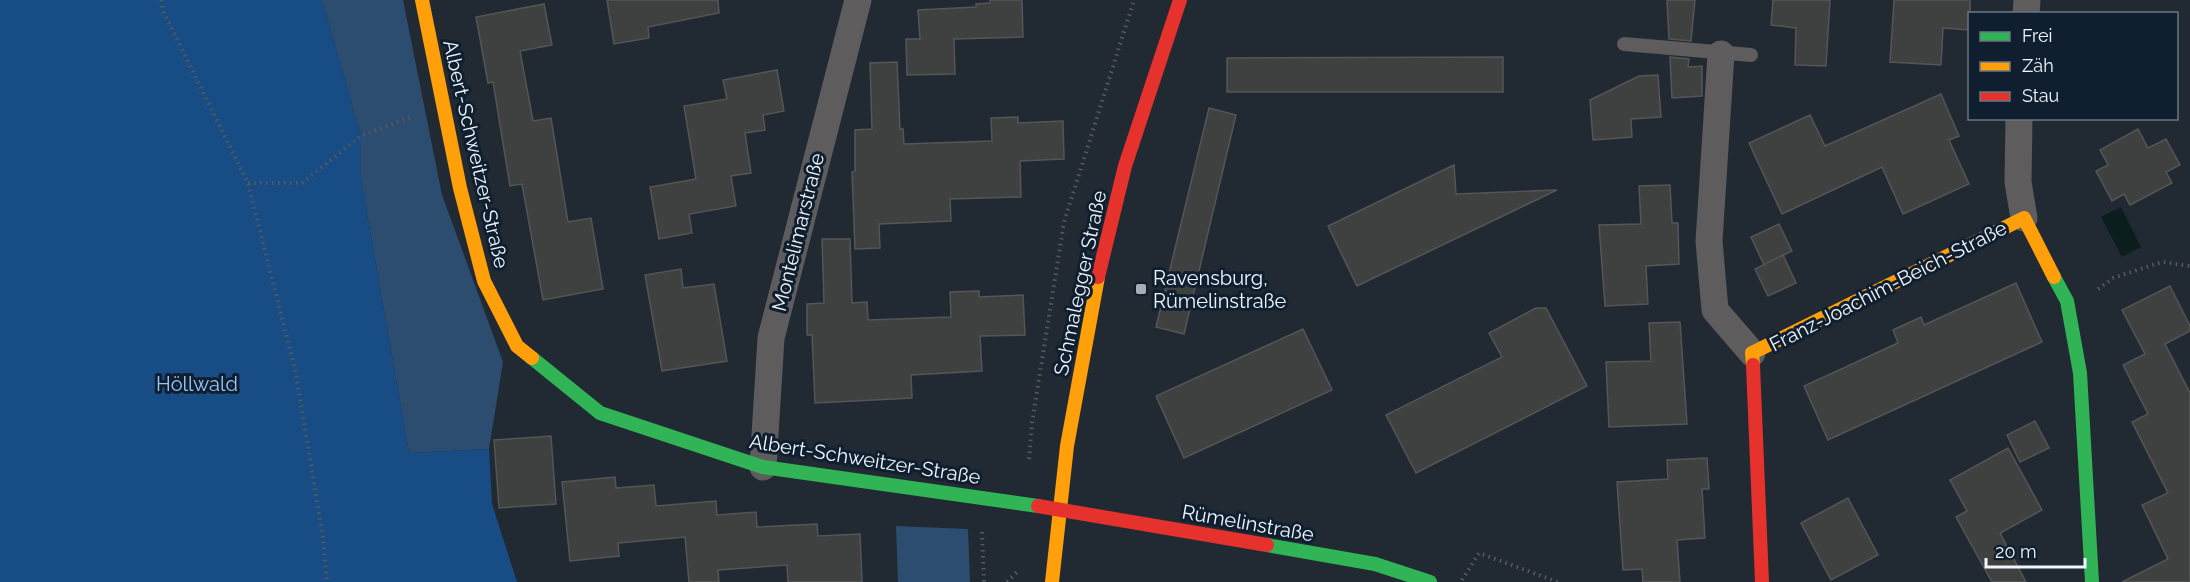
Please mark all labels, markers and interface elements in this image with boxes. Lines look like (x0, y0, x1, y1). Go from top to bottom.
legend (1968, 12, 2178, 120)
text: Frei (2022, 25, 2052, 46)
street label: Albert-Schweitzer-Straße (438, 37, 514, 271)
text: Zäh (2022, 55, 2054, 76)
text: Stau (2022, 85, 2059, 106)
street label: Montelimarstraße (767, 150, 829, 314)
street label: Schmalegger Straße (1049, 188, 1111, 378)
street label: Franz-Joachim-Beich-Straße (1765, 215, 2011, 356)
place label: Ravensburg, Rümelinstraße (1153, 266, 1287, 313)
marker: Ravensburg, Rümelinstraße (1134, 282, 1148, 296)
park label: Höllwald (156, 372, 238, 396)
street label: Albert-Schweitzer-Straße (748, 429, 983, 489)
street label: Rümelinstraße (1180, 500, 1316, 546)
scale bar (1986, 531, 2085, 569)
text: 20 m (1995, 541, 2037, 562)

